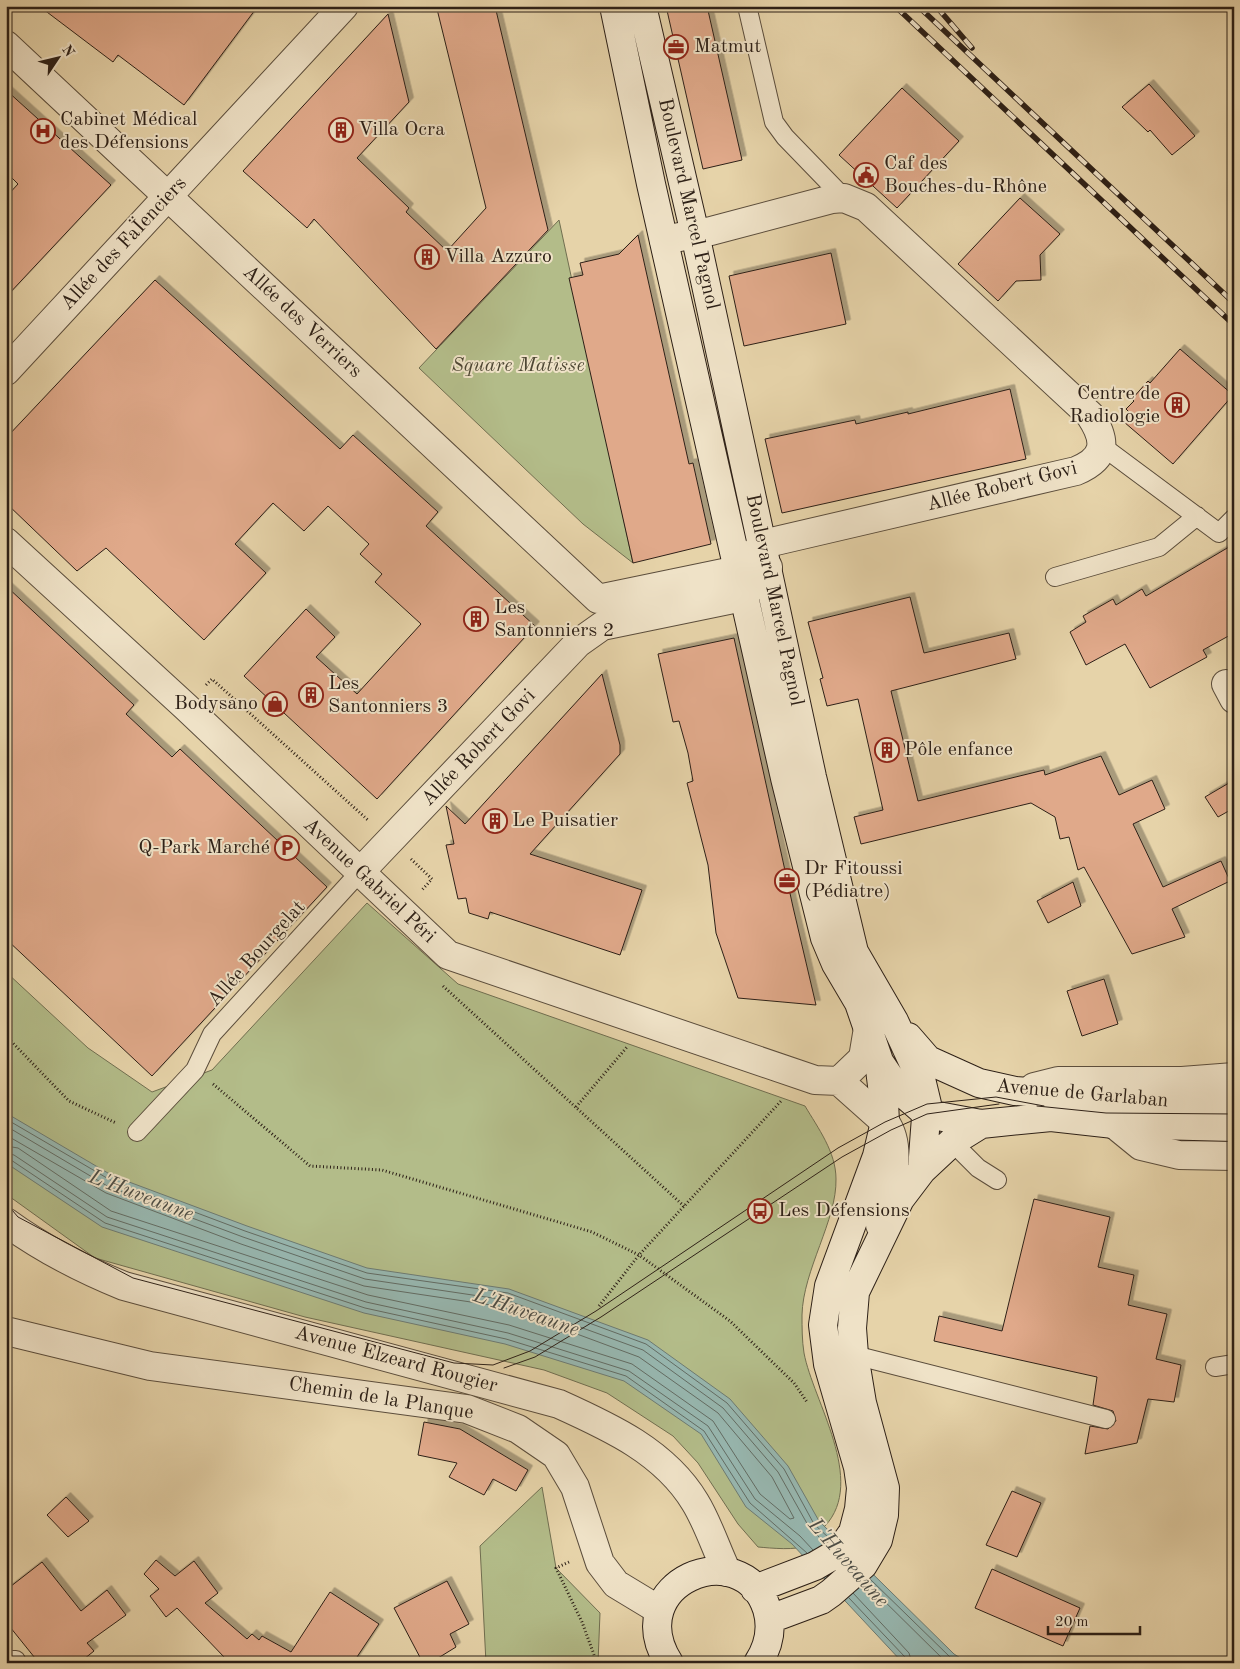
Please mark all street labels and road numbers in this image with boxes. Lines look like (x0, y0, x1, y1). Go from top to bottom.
street label: Boulevard Marcel Pagnol (654, 96, 722, 312)
street label: Allée des FaÏenciers (56, 172, 191, 315)
street label: Allée des Verriers (239, 262, 365, 382)
street label: Allée Robert Govi (925, 459, 1079, 515)
street label: Boulevard Marcel Pagnol (742, 492, 806, 708)
street label: Allée Robert Govi (418, 686, 540, 810)
street label: Avenue Gabriel Péri (299, 815, 439, 947)
street label: Allée Bourgelat (204, 897, 310, 1011)
street label: Avenue de Garlaban (995, 1076, 1169, 1112)
street label: Avenue Elzeard Rougier (292, 1323, 500, 1397)
street label: Chemin de la Planque (287, 1375, 475, 1423)

